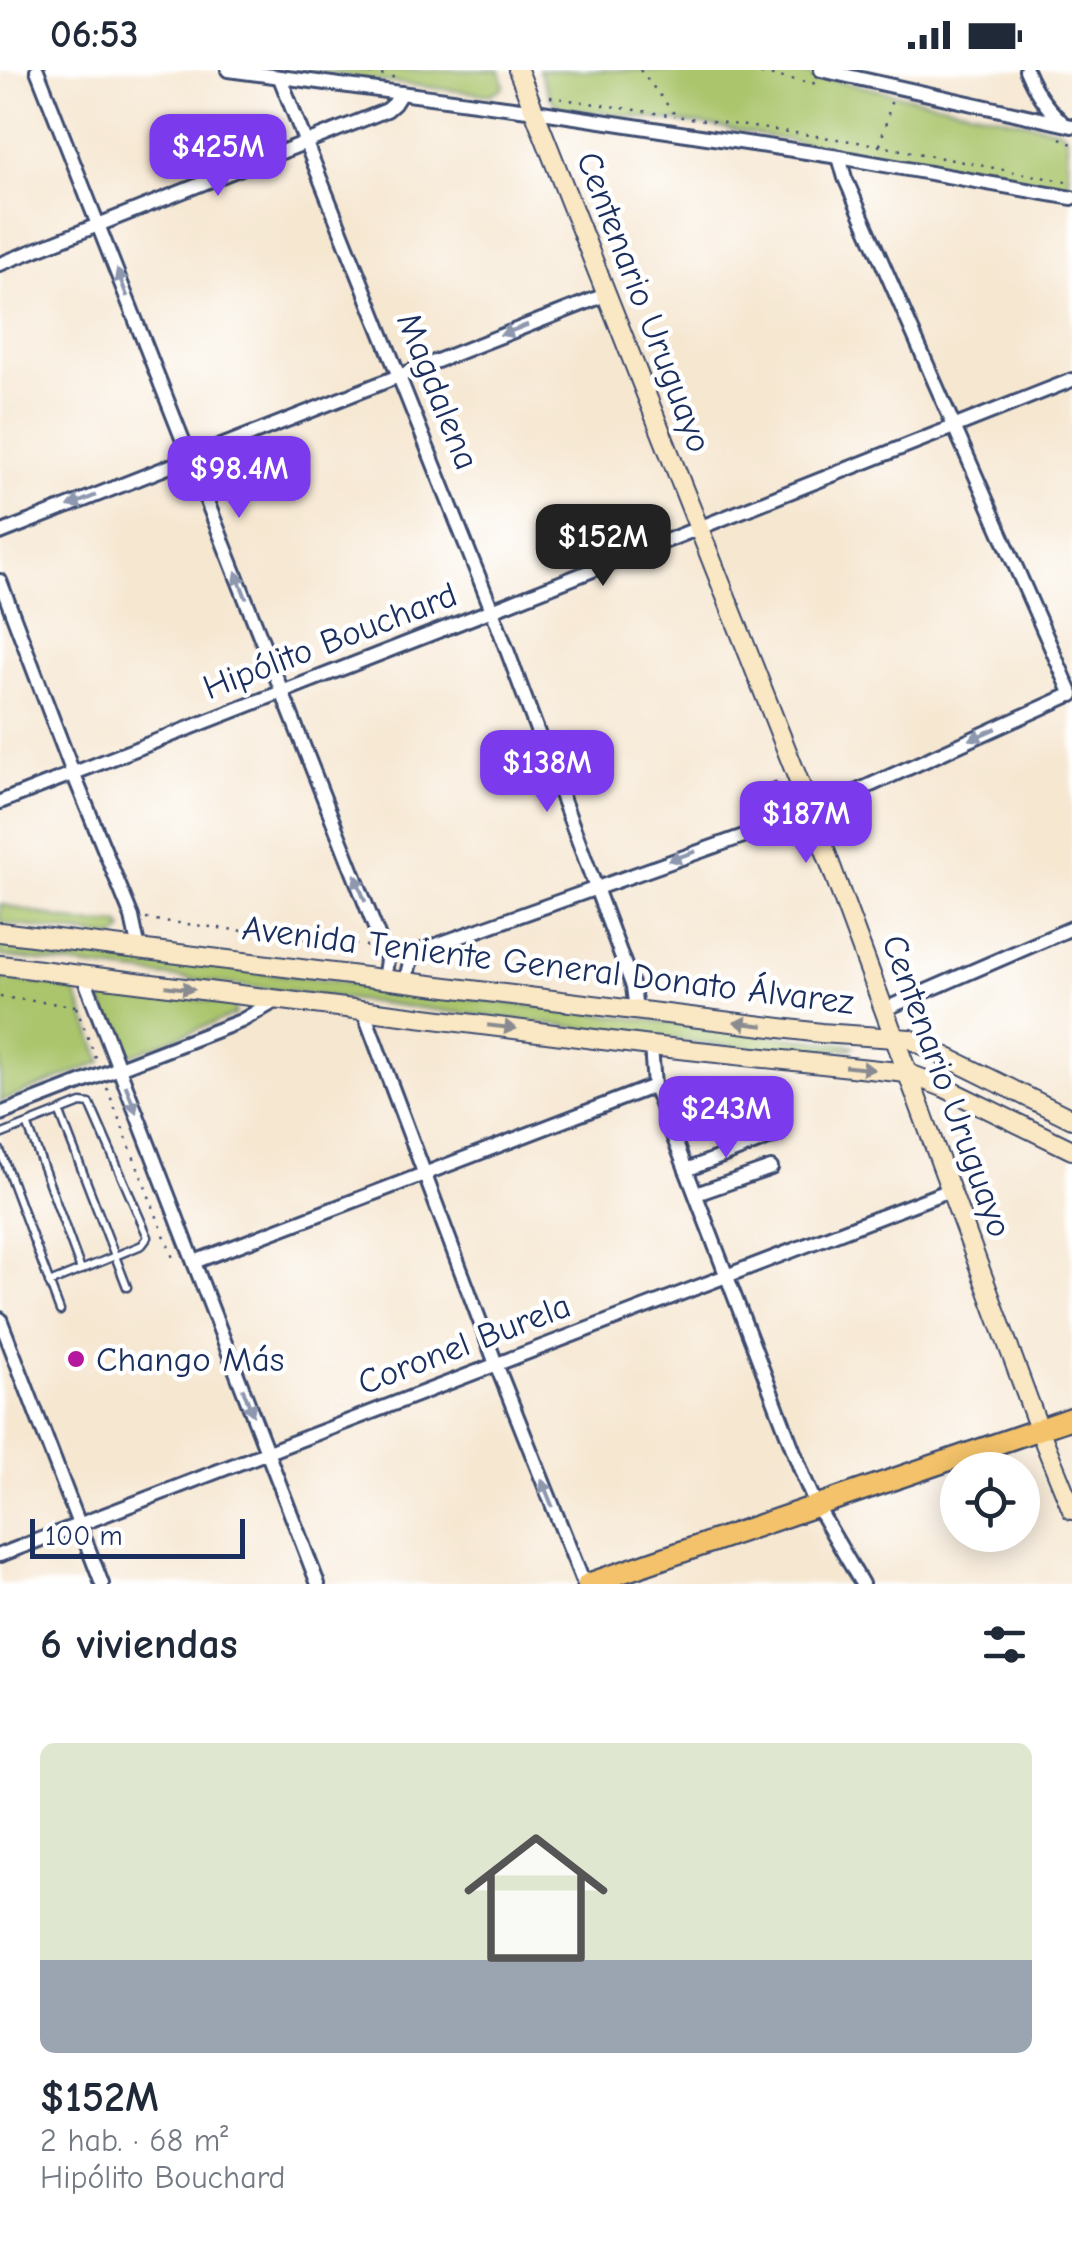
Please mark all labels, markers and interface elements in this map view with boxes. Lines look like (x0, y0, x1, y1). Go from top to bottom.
text: 06:53 (50, 13, 138, 57)
pin: $425M (148, 114, 288, 199)
text: $425M (172, 128, 265, 165)
street label: Centenario Uruguayo (568, 146, 720, 458)
one-way arrow (114, 268, 130, 298)
street label: Magdalena (388, 307, 488, 475)
one-way arrow (499, 323, 529, 339)
pin: $98.4M (158, 436, 320, 521)
text: $98.4M (190, 450, 288, 487)
one-way arrow (66, 494, 96, 510)
pin: $152M (533, 504, 673, 589)
text: $152M (558, 518, 648, 555)
one-way arrow (233, 570, 248, 600)
street label: Hipólito Bouchard (197, 574, 463, 708)
one-way arrow (968, 726, 998, 742)
pin: $138M (477, 730, 617, 815)
text: $138M (502, 744, 592, 781)
pin: $187M (736, 781, 876, 866)
text: $187M (762, 795, 850, 832)
one-way arrow (667, 850, 697, 865)
one-way arrow (351, 873, 367, 903)
street label: Avenida Teniente General Donato Álvarez (240, 907, 856, 1023)
street label: Centenario Uruguayo (873, 929, 1021, 1243)
one-way arrow (164, 980, 196, 996)
one-way arrow (733, 1016, 765, 1032)
one-way arrow (487, 1019, 519, 1035)
one-way arrow (844, 1060, 876, 1076)
pin: $243M (656, 1076, 796, 1161)
one-way arrow (123, 1084, 139, 1114)
text: $243M (681, 1090, 771, 1127)
street label: Coronel Burela (352, 1285, 576, 1403)
place label: Chango Más (96, 1339, 284, 1380)
marker: Chango Más (65, 1348, 87, 1370)
one-way arrow (241, 1387, 256, 1417)
map controls (940, 1452, 1040, 1552)
button: locate (940, 1452, 1040, 1552)
one-way arrow (539, 1478, 555, 1508)
scale bar (30, 1514, 245, 1558)
text: 100 m (45, 1520, 123, 1552)
icon: filters (977, 1617, 1032, 1672)
text: 6 viviendas (40, 1620, 238, 1669)
icon: home (446, 1808, 626, 1988)
text: $152M (40, 2073, 159, 2122)
text: 2 hab. · 68 m² (40, 2122, 228, 2159)
text: Hipólito Bouchard (40, 2159, 285, 2196)

